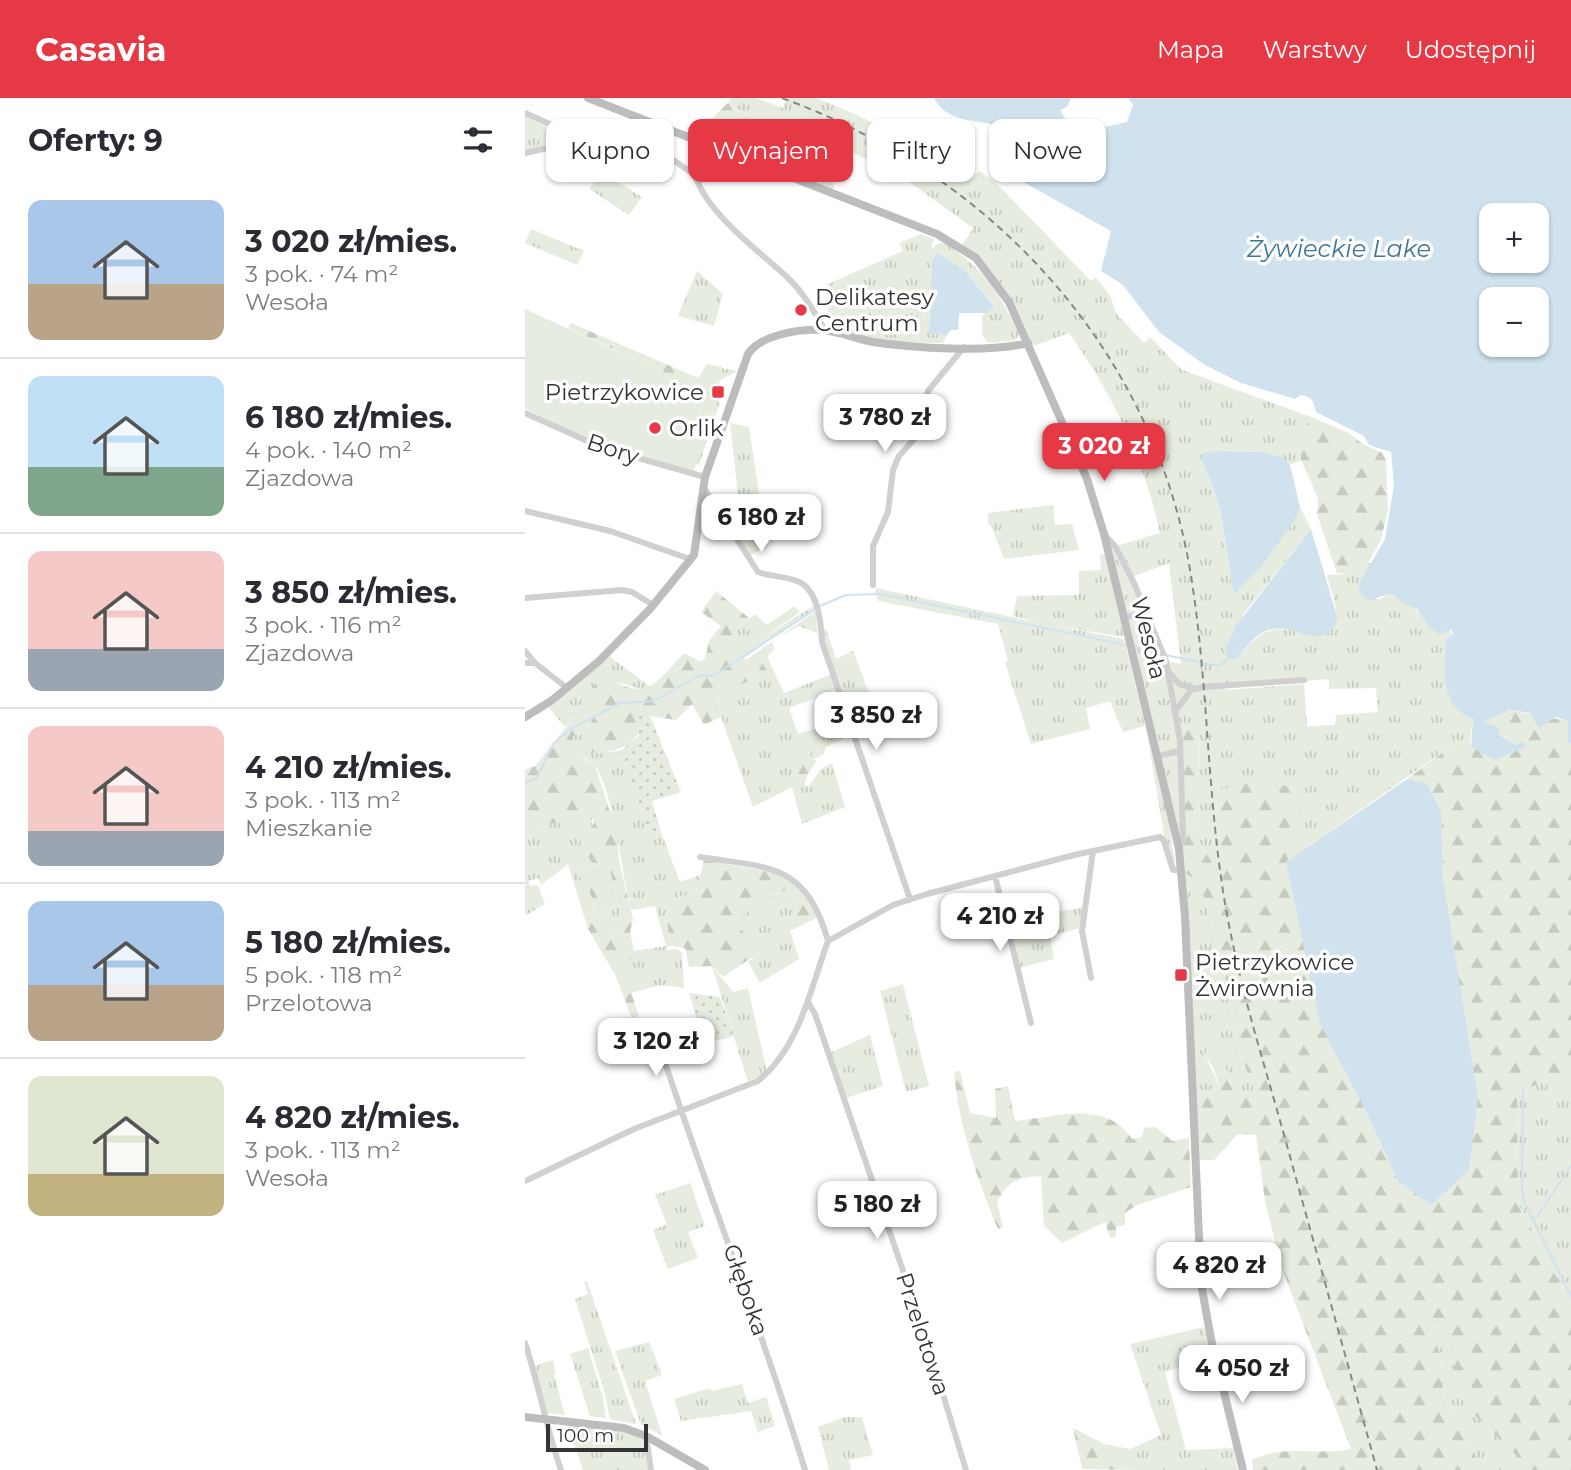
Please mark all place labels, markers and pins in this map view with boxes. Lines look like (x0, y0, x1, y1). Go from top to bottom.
place label: Delikatesy Centrum (815, 283, 934, 337)
marker: Delikatesy Centrum (793, 302, 809, 318)
place label: Pietrzykowice (545, 378, 704, 406)
marker: Pietrzykowice (710, 384, 726, 400)
pin: 3 780 zł (813, 394, 957, 454)
place label: Orlik (669, 414, 724, 442)
marker: Orlik (647, 420, 663, 436)
pin: 3 020 zł (1032, 424, 1176, 483)
pin: 6 180 zł (689, 494, 833, 554)
pin: 3 850 zł (804, 692, 948, 752)
pin: 4 210 zł (928, 894, 1072, 953)
place label: Pietrzykowice Żwirownia (1195, 948, 1354, 1002)
marker: Pietrzykowice Żwirownia (1173, 967, 1189, 983)
pin: 3 120 zł (584, 1018, 728, 1078)
pin: 5 180 zł (805, 1182, 949, 1241)
pin: 4 820 zł (1147, 1242, 1291, 1302)
pin: 4 050 zł (1170, 1346, 1314, 1405)

